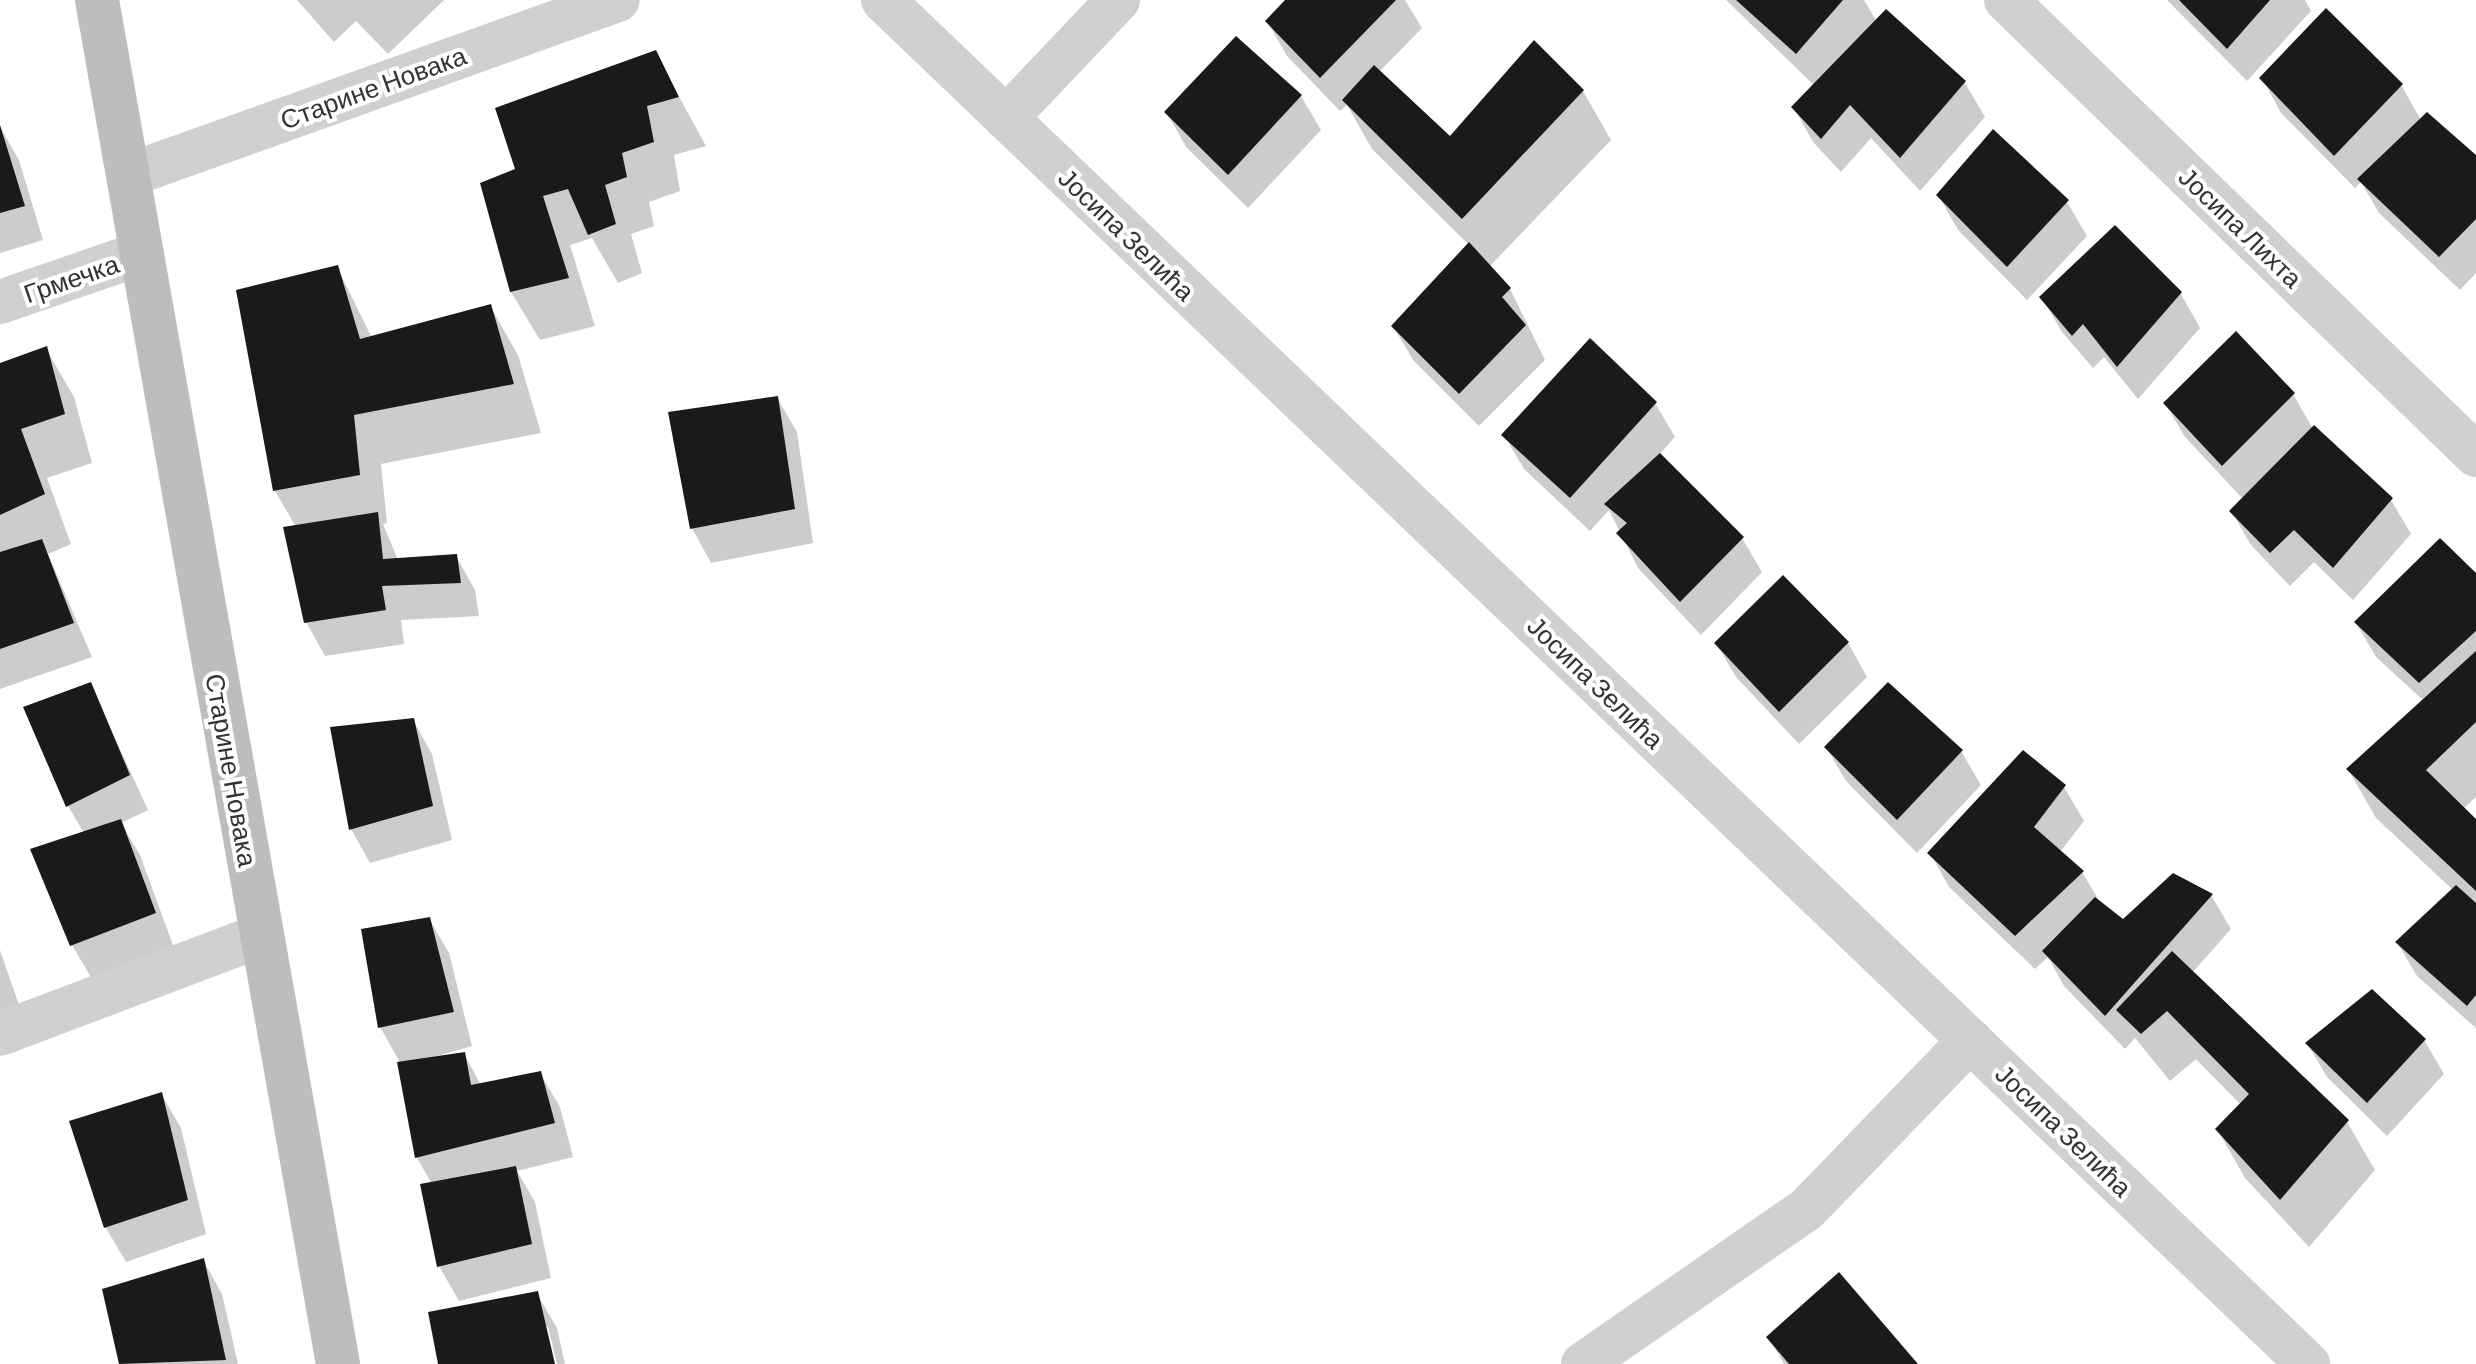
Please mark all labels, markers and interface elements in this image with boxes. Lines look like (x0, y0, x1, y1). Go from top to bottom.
street label: Старине Новака (276, 39, 470, 135)
street label: Јосипа Зелића (1053, 161, 1201, 307)
street label: Јосипа Лихта (2173, 161, 2309, 293)
street label: Грмечка (19, 247, 123, 309)
street label: Јосипа Зелића (1522, 609, 1670, 755)
street label: Старине Новака (200, 671, 264, 869)
street label: Јосипа Зелића (1990, 1057, 2138, 1203)

